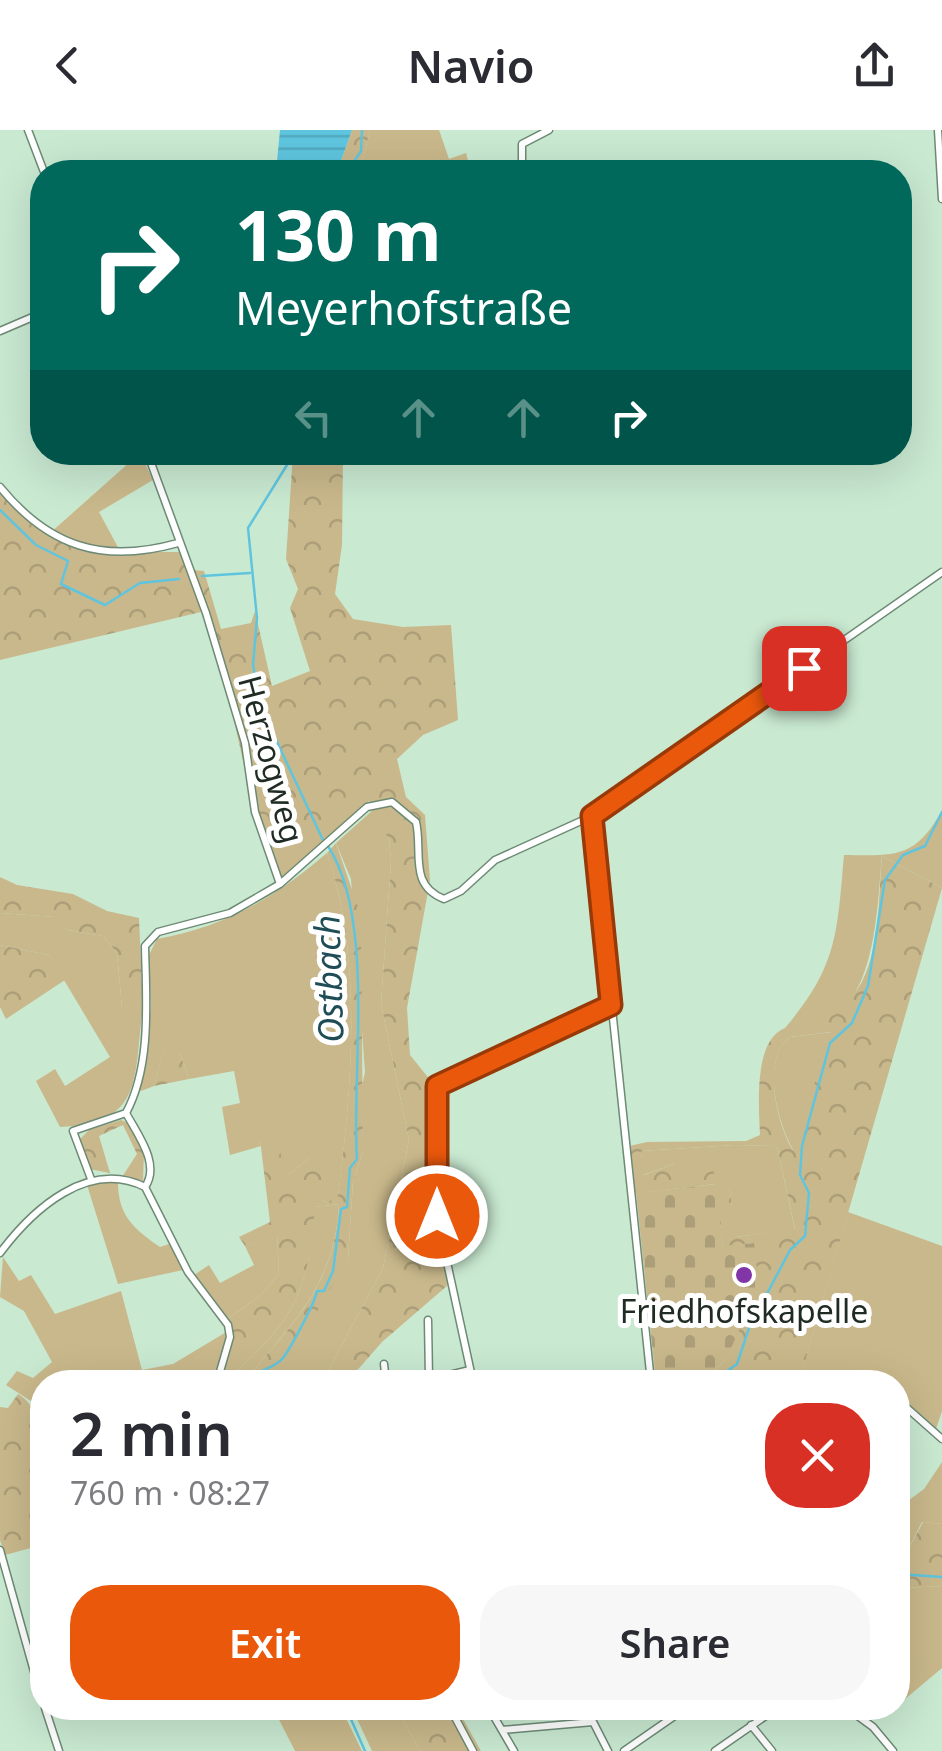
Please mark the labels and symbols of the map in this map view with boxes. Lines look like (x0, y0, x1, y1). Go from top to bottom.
pin (762, 626, 847, 711)
street label: Herzogweg (229, 670, 315, 848)
water label: Ostbach (302, 914, 354, 1044)
position arrow (385, 1164, 489, 1268)
marker: Friedhofskapelle (733, 1264, 755, 1286)
place label: Friedhofskapelle (620, 1289, 868, 1332)

